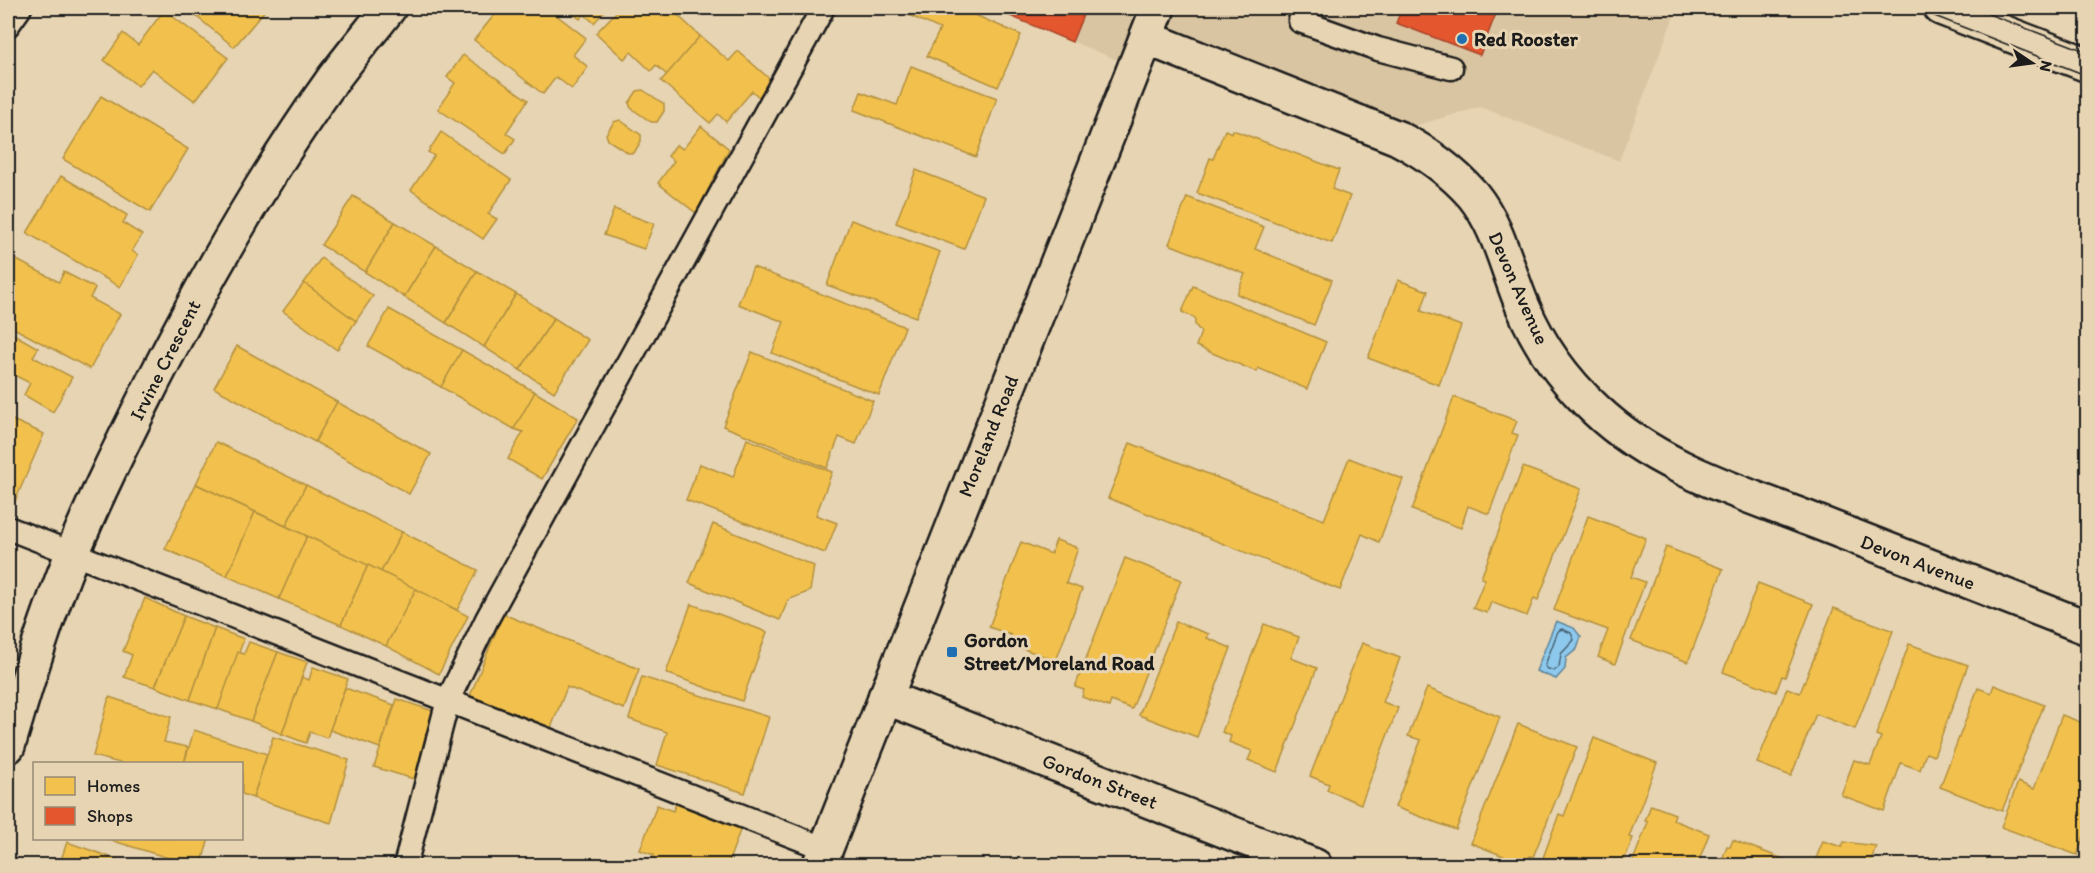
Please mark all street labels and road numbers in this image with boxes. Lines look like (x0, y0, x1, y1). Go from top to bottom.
street label: Devon Avenue (1483, 228, 1555, 348)
street label: Irvine Crescent (124, 295, 206, 424)
street label: Moreland Road (953, 371, 1023, 500)
street label: Devon Avenue (1857, 529, 1979, 595)
street label: Gordon Street (1039, 748, 1161, 814)

